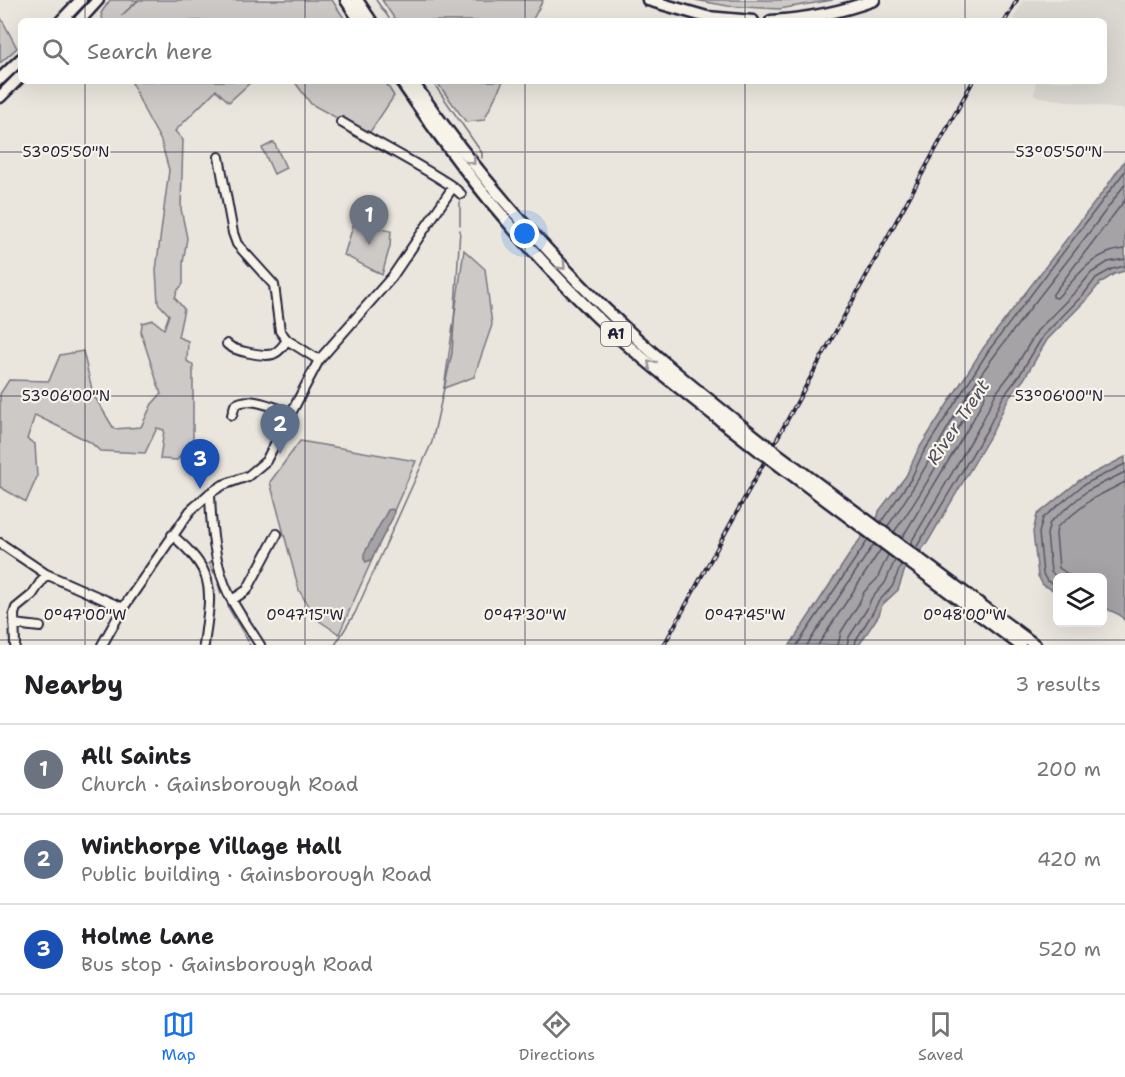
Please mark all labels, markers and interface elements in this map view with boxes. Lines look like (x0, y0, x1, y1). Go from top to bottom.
search box (18, 18, 1107, 84)
icon: search (39, 35, 72, 68)
text: Search here (87, 37, 213, 66)
text: 53°05'50"N (22, 142, 110, 162)
text: 53°05'50"N (1015, 142, 1103, 162)
one-way arrow (465, 155, 476, 166)
pin: 1 (350, 196, 388, 245)
your location (510, 219, 539, 248)
one-way arrow (555, 258, 566, 269)
road number: A1 (601, 322, 631, 346)
one-way arrow (647, 360, 658, 371)
water label: River Trent (921, 375, 995, 469)
text: 53°06'00"N (22, 386, 110, 406)
text: 53°06'00"N (1015, 386, 1103, 406)
pin: 2 (260, 404, 300, 454)
pin: 3 (180, 440, 220, 489)
map controls (1053, 573, 1107, 627)
button: layers (1053, 573, 1107, 627)
text: 0°47'00"W (43, 605, 127, 625)
text: 0°47'15"W (266, 605, 344, 625)
text: 0°47'30"W (483, 605, 567, 625)
text: 0°47'45"W (704, 605, 786, 625)
text: 0°48'00"W (923, 605, 1007, 625)
text: Nearby (24, 667, 123, 702)
text: 3 results (1015, 671, 1101, 697)
text: All Saints (81, 742, 191, 771)
text: 1 (39, 756, 48, 782)
text: 200 m (1036, 756, 1101, 782)
text: Church · Gainsborough Road (81, 771, 358, 797)
text: Winthorpe Village Hall (81, 832, 342, 861)
text: 2 (37, 846, 51, 872)
text: 420 m (1037, 846, 1101, 872)
text: Public building · Gainsborough Road (81, 861, 432, 887)
text: Holme Lane (81, 922, 214, 951)
text: 3 (37, 936, 51, 962)
text: 520 m (1038, 936, 1101, 962)
text: Bus stop · Gainsborough Road (81, 951, 373, 977)
tab: Map (162, 1008, 196, 1065)
tab: Directions (519, 1008, 595, 1065)
tab: Saved (918, 1008, 964, 1065)

